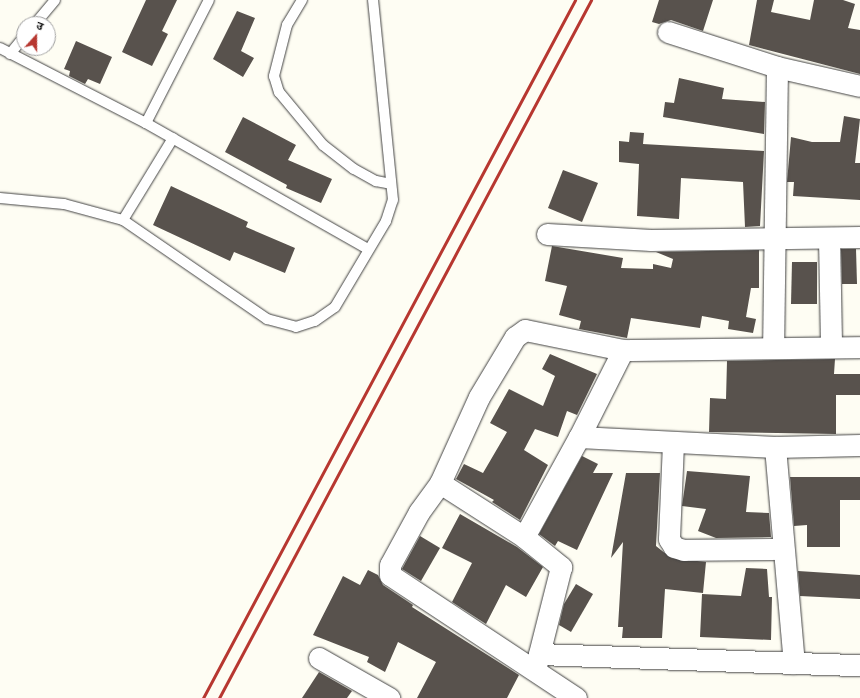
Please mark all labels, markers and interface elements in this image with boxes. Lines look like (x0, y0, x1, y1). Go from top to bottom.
north arrow (16, 16, 56, 56)
text: उ (35, 19, 45, 32)

